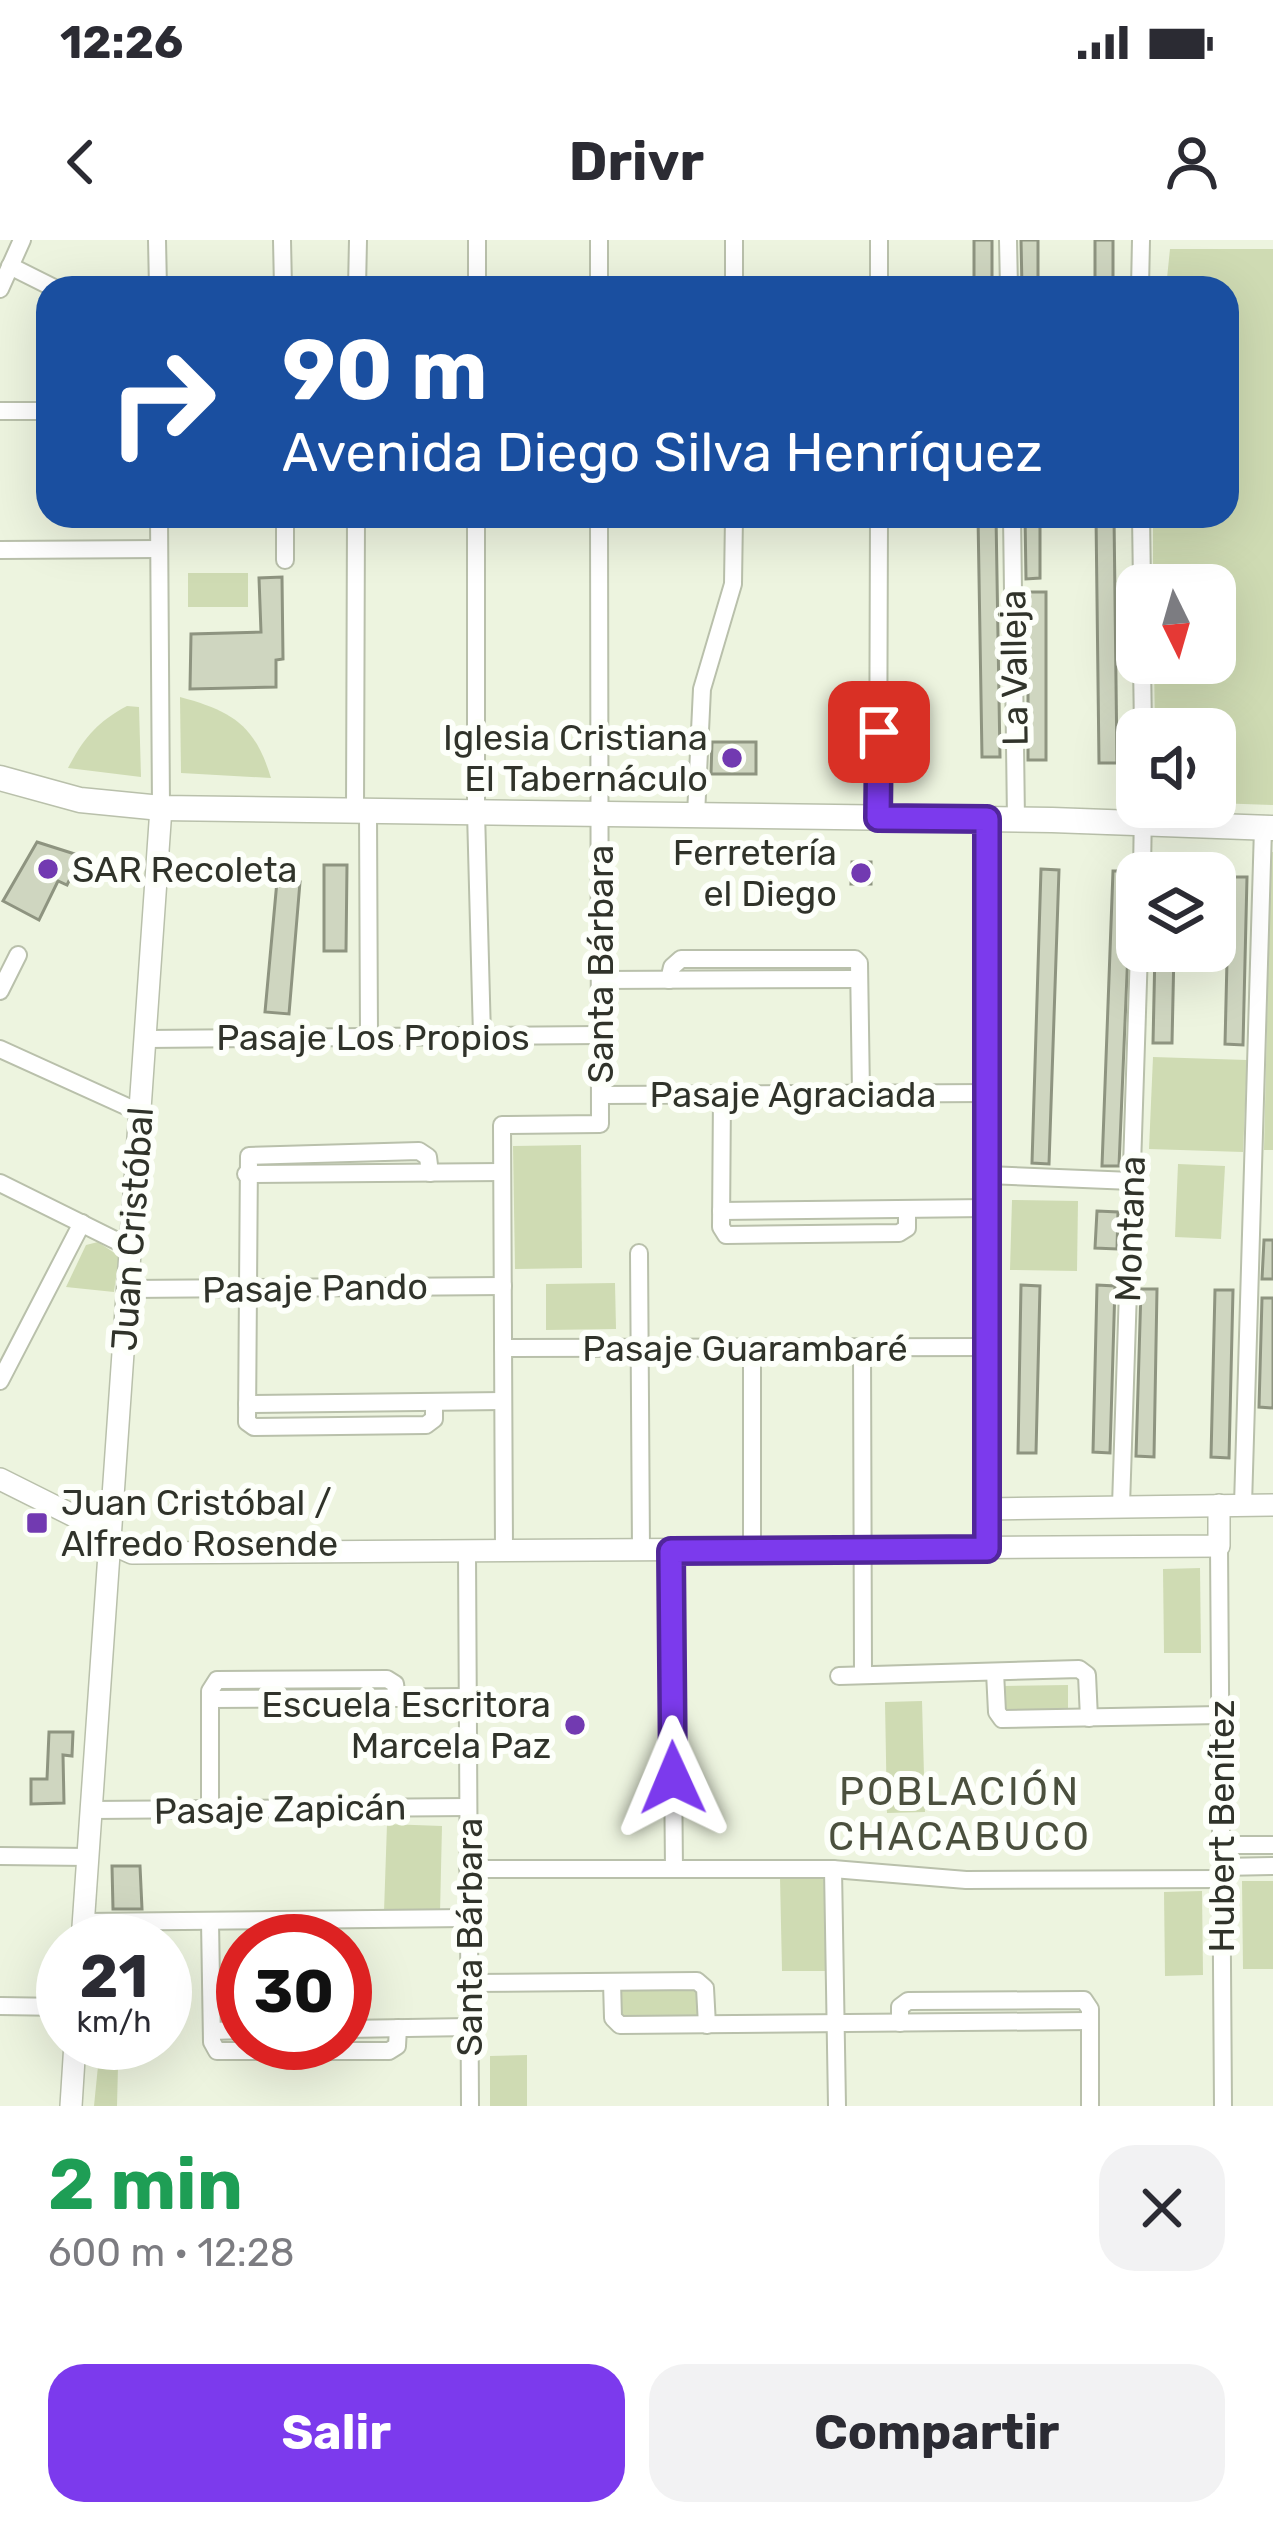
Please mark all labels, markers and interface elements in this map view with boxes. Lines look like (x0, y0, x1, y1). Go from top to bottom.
text: 12:26 (60, 16, 183, 69)
icon: back (48, 129, 114, 195)
icon: person (1159, 129, 1225, 195)
text: Drivr (569, 130, 704, 194)
text: 90 m (282, 320, 488, 420)
icon: right (84, 324, 240, 480)
text: Avenida Diego Silva Henríquez (282, 421, 1043, 485)
north arrow (1116, 564, 1236, 684)
map controls (1116, 564, 1236, 972)
street label: La Valleja (991, 590, 1037, 746)
pin (828, 681, 930, 783)
icon: arrive (846, 699, 912, 765)
button: sound (1116, 708, 1236, 828)
place label: Iglesia Cristiana El Tabernáculo (443, 716, 708, 800)
marker: Iglesia Cristiana El Tabernáculo (719, 745, 745, 771)
place label: Ferretería el Diego (673, 831, 837, 915)
street label: Santa Bárbara (579, 845, 622, 1083)
place label: SAR Recoleta (72, 848, 297, 891)
button: layers (1116, 852, 1236, 972)
marker: SAR Recoleta (35, 856, 61, 882)
marker: Ferretería el Diego (848, 860, 874, 886)
street label: Pasaje Los Propios (216, 1016, 530, 1059)
street label: Pasaje Agraciada (650, 1073, 936, 1116)
street label: Juan Cristóbal (102, 1106, 162, 1352)
street label: Montana (1106, 1155, 1154, 1303)
street label: Pasaje Pando (202, 1265, 428, 1311)
street label: Pasaje Guarambaré (582, 1327, 908, 1370)
place label: Juan Cristóbal / Alfredo Rosende (61, 1481, 338, 1565)
marker: Juan Cristóbal / Alfredo Rosende (24, 1510, 50, 1536)
place label: Escuela Escritora Marcela Paz (261, 1683, 551, 1767)
street label: Hubert Benítez (1200, 1700, 1243, 1952)
marker: Escuela Escritora Marcela Paz (562, 1712, 588, 1738)
position arrow (610, 1715, 736, 1841)
district label: POBLACIÓN CHACABUCO (828, 1769, 1092, 1860)
street label: Pasaje Zapicán (153, 1785, 407, 1833)
street label: Santa Bárbara (448, 1818, 491, 2056)
speed limit sign: 30 (216, 1914, 372, 2070)
text: 21 (80, 1941, 148, 2012)
text: km/h (77, 2004, 151, 2040)
text: 2 min (48, 2142, 243, 2227)
button: close (1099, 2145, 1225, 2271)
text: 600 m · 12:28 (48, 2230, 295, 2276)
button: Salir (48, 2364, 625, 2502)
button: Compartir (649, 2364, 1225, 2502)

